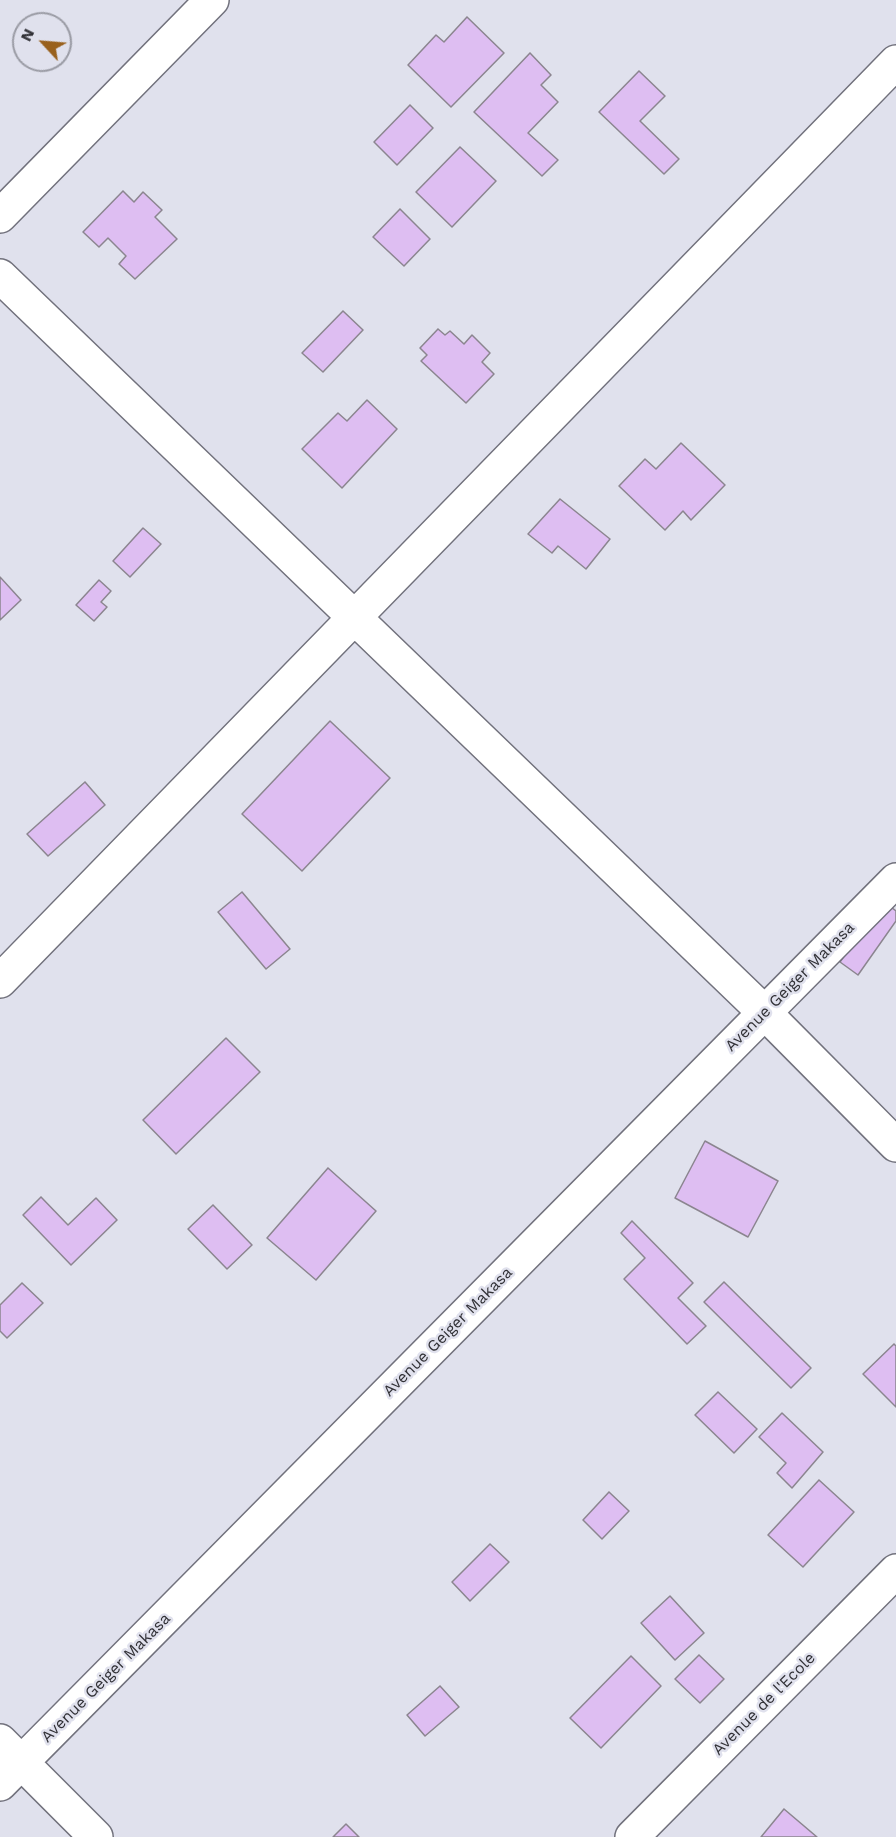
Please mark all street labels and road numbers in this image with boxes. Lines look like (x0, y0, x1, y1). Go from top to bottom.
street label: Avenue Geiger Makasa (721, 918, 859, 1056)
street label: Avenue Geiger Makasa (379, 1263, 517, 1401)
street label: Avenue Geiger Makasa (37, 1609, 175, 1747)
street label: Avenue de l'Ecole (709, 1649, 819, 1759)

